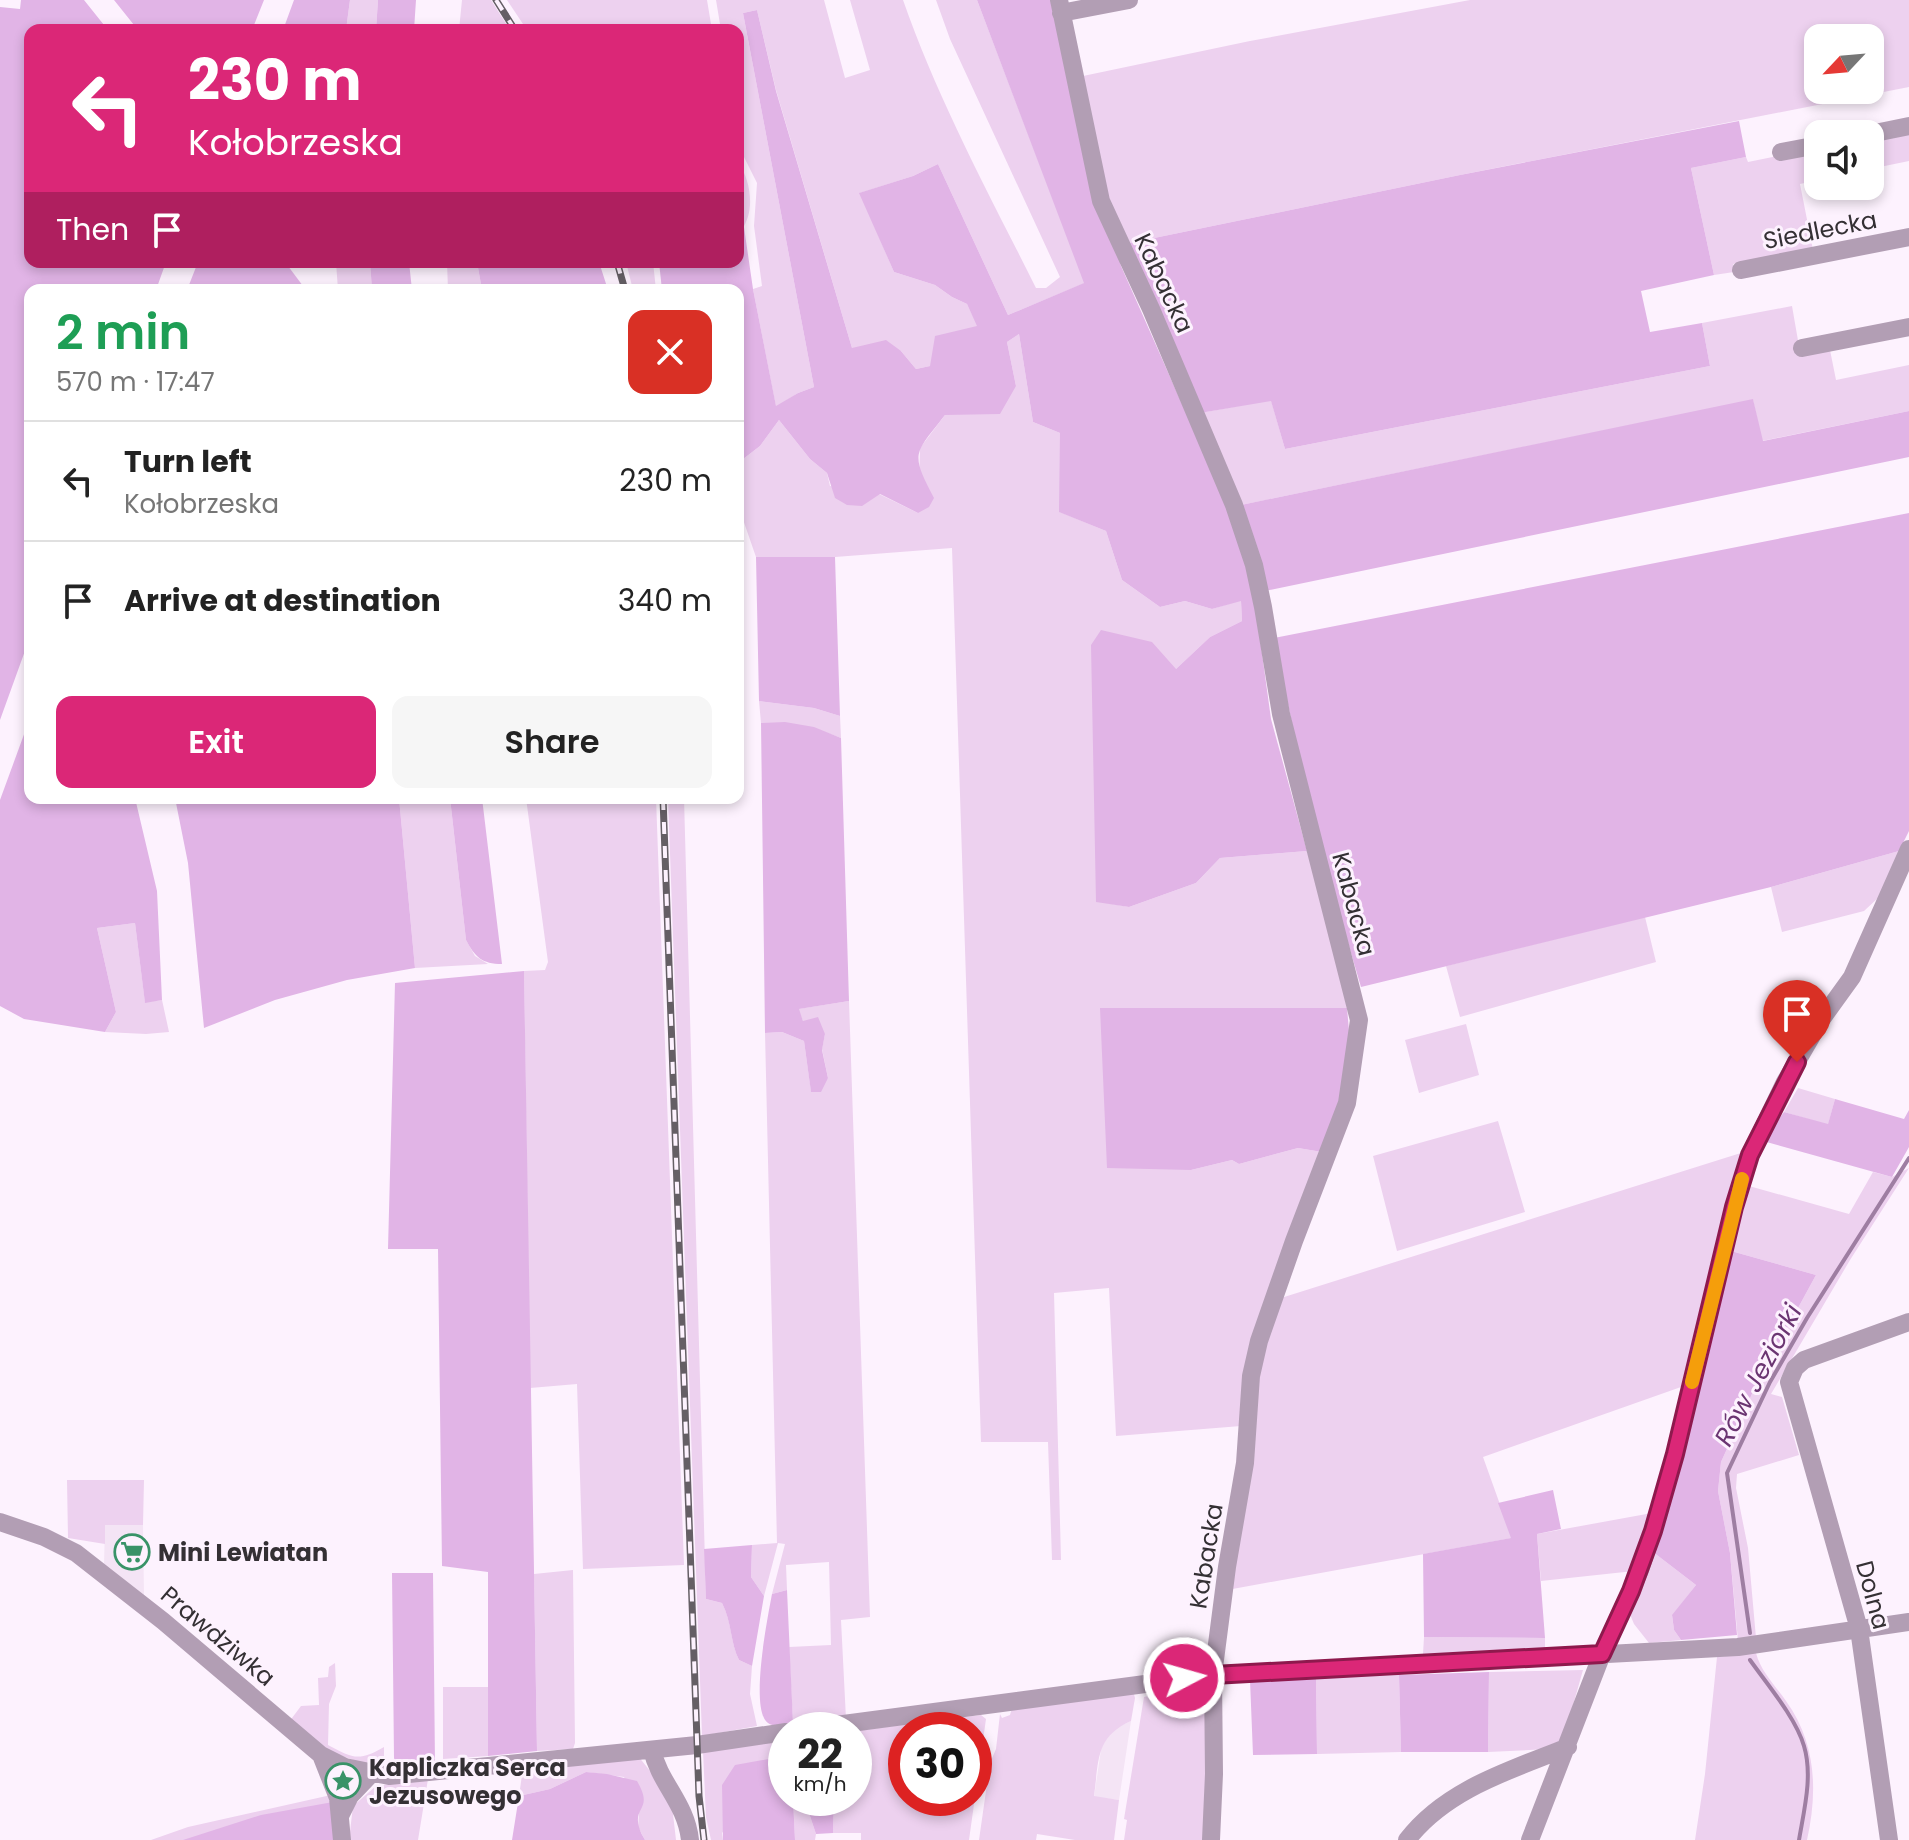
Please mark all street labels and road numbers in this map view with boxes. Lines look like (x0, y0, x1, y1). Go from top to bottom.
street label: Siedlecka (1760, 203, 1880, 257)
street label: Kabacka (1127, 228, 1201, 338)
street label: Kabacka (1324, 848, 1384, 960)
street label: Kabacka (1181, 1501, 1231, 1611)
street label: Dolna (1848, 1557, 1898, 1633)
street label: Prawdziwka (154, 1578, 282, 1694)

